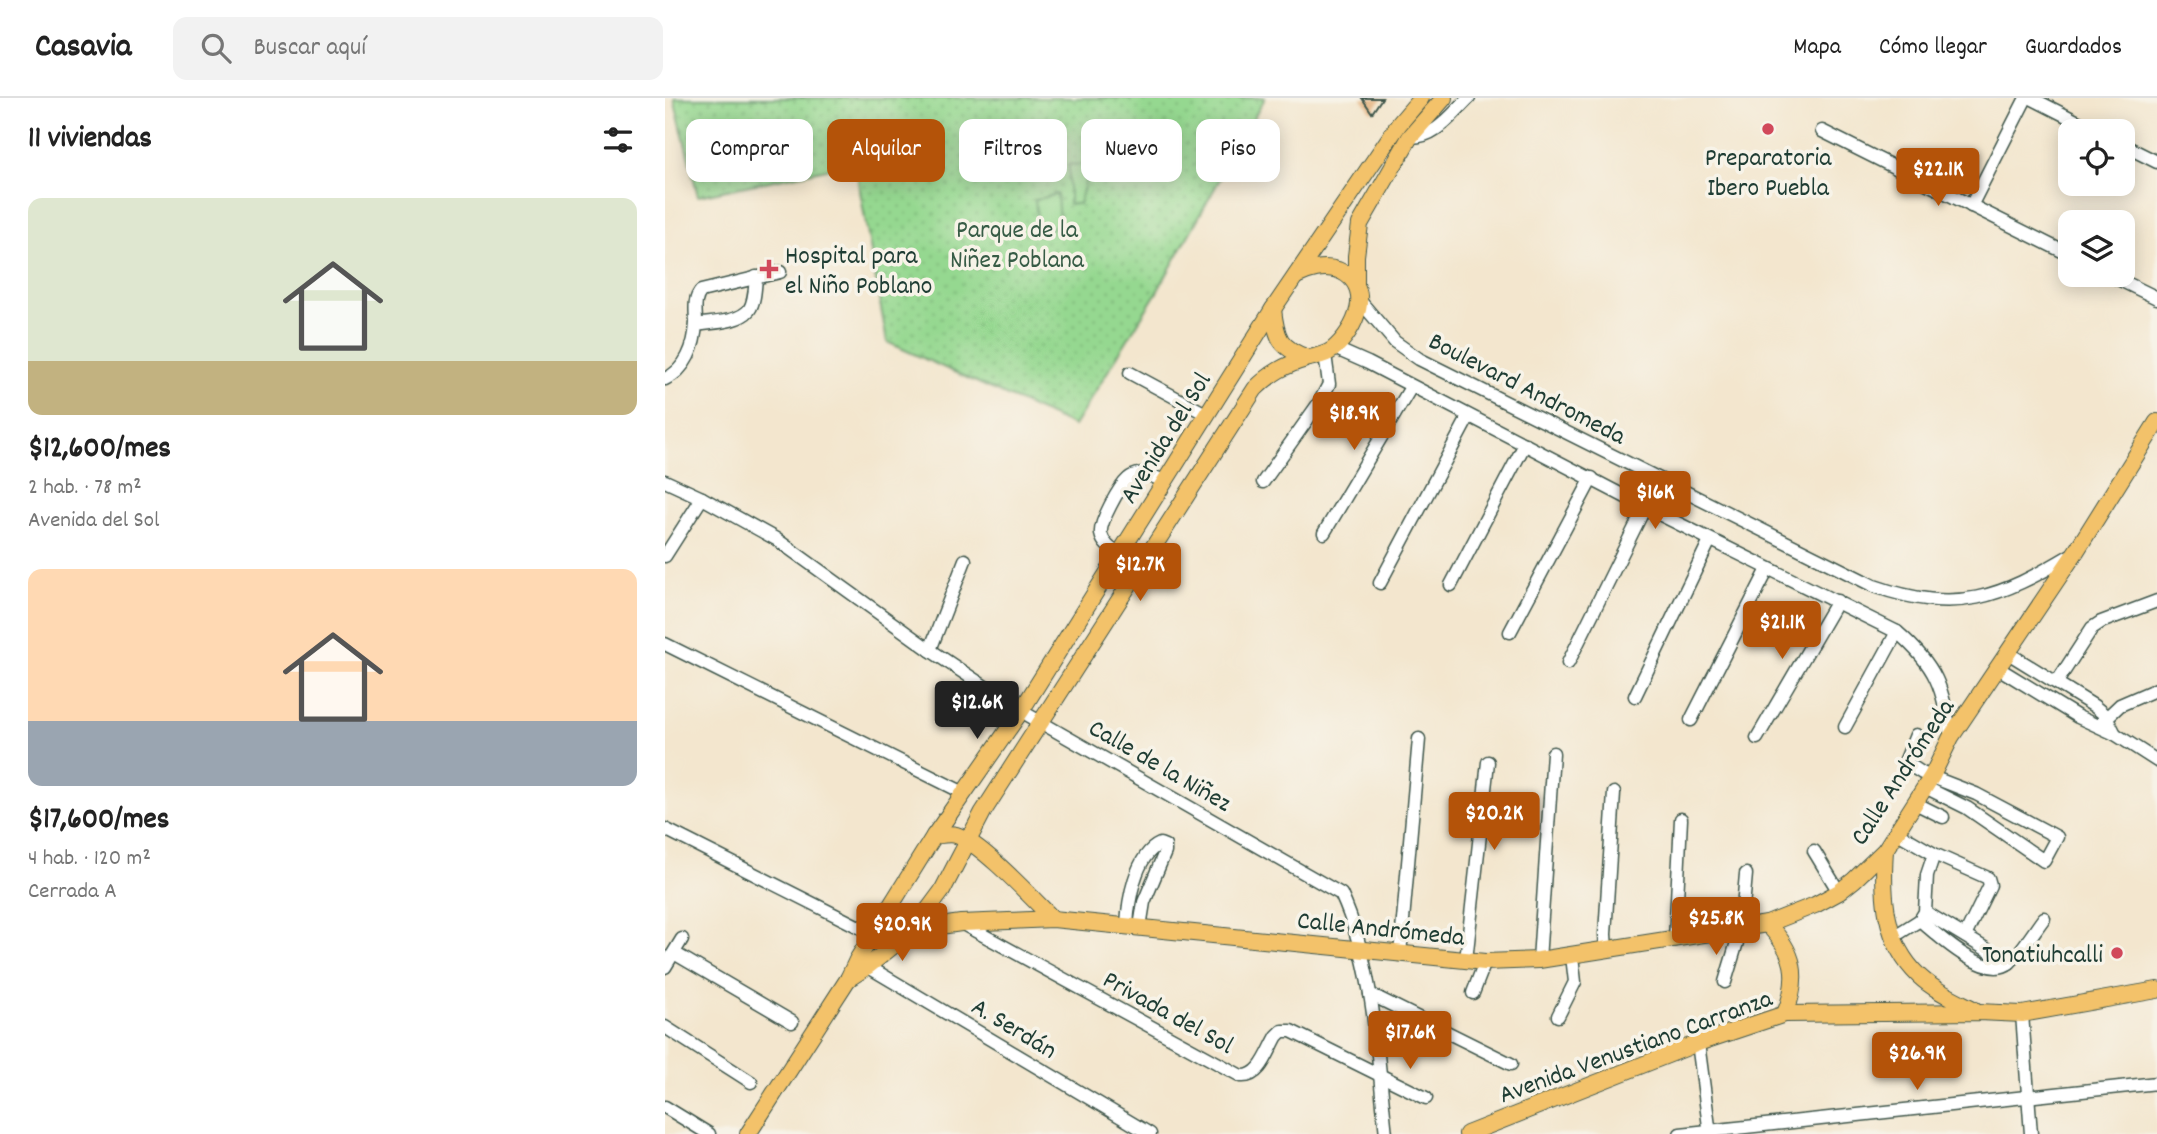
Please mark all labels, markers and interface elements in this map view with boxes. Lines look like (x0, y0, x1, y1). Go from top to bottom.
search box (173, 17, 663, 80)
text: Casavia (35, 25, 131, 72)
icon: search (197, 29, 235, 67)
text: Buscar aquí (253, 30, 366, 67)
text: Mapa (1793, 31, 1841, 65)
text: Cómo llegar (1879, 31, 1987, 65)
text: Guardados (2025, 31, 2122, 65)
text: 11 viviendas (28, 119, 152, 162)
chip: Comprar (686, 119, 813, 182)
chip: Alquilar (827, 119, 945, 182)
chip: Filtros (959, 119, 1067, 182)
chip: Nuevo (1081, 119, 1182, 182)
chip: Piso (1196, 119, 1280, 182)
map controls (2058, 119, 2135, 287)
button: locate (2058, 119, 2135, 196)
icon: filters (599, 121, 637, 159)
marker: Preparatoria Ibero Puebla (1760, 121, 1776, 137)
place label: Preparatoria Ibero Puebla (1705, 141, 1832, 208)
pin: $22.1K (1881, 148, 1995, 208)
text: $22.1K (1912, 154, 1964, 187)
button: layers (2058, 210, 2135, 287)
park label: Parque de la Niñez Poblana (950, 213, 1085, 280)
place label: Hospital para el Niño Poblano (785, 239, 932, 306)
icon: home (270, 243, 396, 369)
marker: Hospital para el Niño Poblano (759, 259, 779, 279)
street label: Boulevard Andromeda (1421, 324, 1632, 456)
street label: Avenida del Sol (1112, 366, 1222, 512)
pin: $18.9K (1297, 392, 1411, 452)
text: $18.9K (1329, 398, 1379, 431)
text: $12,600/mes (28, 429, 171, 472)
text: 2 hab. · 78 m² (28, 472, 142, 505)
pin: $16K (1614, 472, 1696, 531)
text: $16K (1636, 477, 1674, 510)
text: Avenida del Sol (28, 505, 159, 538)
pin: $12.7K (1083, 544, 1197, 603)
text: $12.7K (1115, 549, 1165, 582)
pin: $21.1K (1725, 602, 1839, 661)
text: $21.1K (1759, 607, 1805, 640)
icon: home (270, 614, 396, 740)
pin: $12.6K (920, 682, 1034, 741)
text: $12.6K (951, 687, 1003, 720)
street label: Calle Andrómeda (1843, 692, 1966, 853)
street label: Calle de la Niñez (1081, 711, 1238, 823)
pin: $20.2K (1437, 792, 1551, 852)
text: $20.2K (1465, 798, 1523, 831)
text: $17,600/mes (28, 800, 169, 843)
text: 4 hab. · 120 m² (28, 843, 151, 876)
text: Cerrada A (28, 876, 117, 909)
pin: $25.8K (1659, 898, 1773, 957)
street label: Calle Andrómeda (1295, 903, 1467, 958)
text: $25.8K (1688, 903, 1744, 936)
pin: $20.9K (845, 904, 959, 963)
text: $20.9K (872, 909, 932, 942)
place label: Tonatiuhcalli (1982, 938, 2103, 975)
marker: Tonatiuhcalli (2109, 945, 2125, 961)
street label: Privada del Sol (1095, 963, 1240, 1065)
street label: Avenida Venustiano Carranza (1494, 981, 1779, 1115)
street label: A. Serdán (963, 990, 1063, 1070)
pin: $17.6K (1353, 1012, 1467, 1071)
text: $17.6K (1384, 1017, 1436, 1050)
pin: $26.9K (1860, 1032, 1974, 1092)
text: $26.9K (1888, 1038, 1946, 1071)

